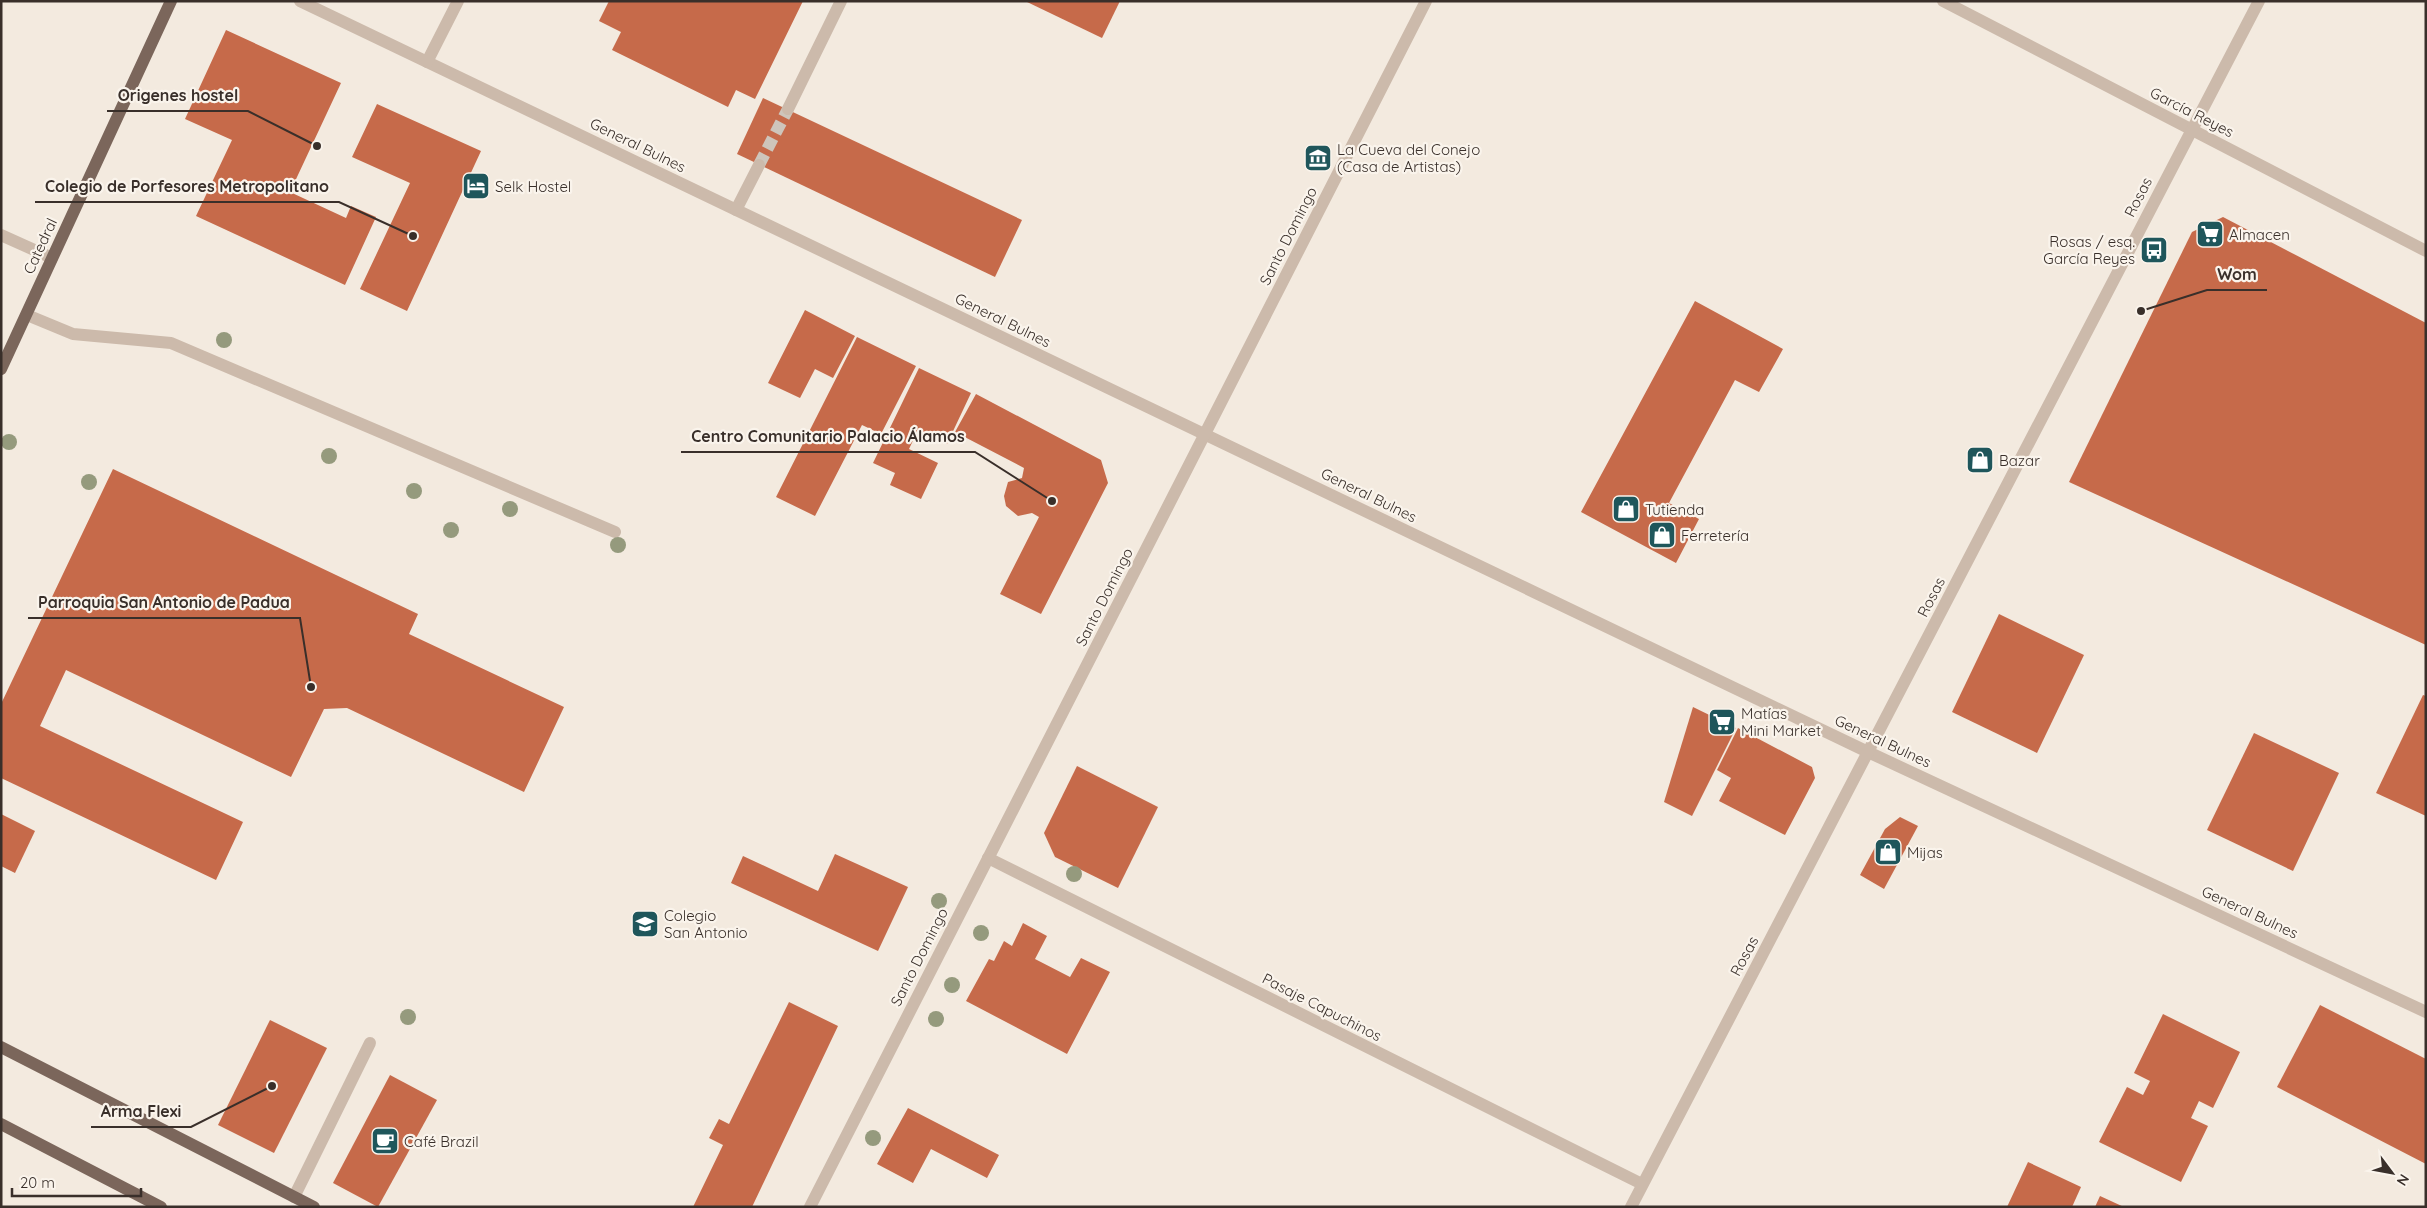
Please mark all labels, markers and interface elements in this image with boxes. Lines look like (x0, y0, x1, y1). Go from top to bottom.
callout: Origenes hostel (107, 80, 248, 111)
street label: García Reyes (2147, 83, 2237, 141)
text: Origenes hostel (118, 85, 238, 105)
street label: General Bulnes (587, 114, 689, 176)
place label: La Cueva del Conejo (Casa de Artistas) (1337, 140, 1480, 176)
museum icon: La Cueva del Conejo (Casa de Artistas) (1303, 143, 1333, 173)
callout: Colegio de Porfesores Metropolitano (35, 171, 339, 202)
hotel icon: Selk Hostel (461, 171, 491, 201)
street label: Rosas (2120, 174, 2156, 220)
text: Colegio de Porfesores Metropolitano (45, 176, 329, 196)
place label: Selk Hostel (495, 177, 571, 196)
street label: Santo Domingo (1255, 184, 1321, 288)
street label: Catedral (19, 215, 61, 277)
supermarket icon: Almacen (2195, 219, 2225, 249)
place label: Almacen (2229, 225, 2290, 244)
place label: Rosas / esq. García Reyes (2043, 232, 2135, 268)
bus stop icon: Rosas / esq. García Reyes (2139, 235, 2169, 265)
callout: Wom (2207, 259, 2267, 290)
text: Wom (2217, 264, 2257, 284)
street label: General Bulnes (952, 289, 1054, 351)
callout: Centro Comunitario Palacio Álamos (681, 421, 975, 452)
text: Centro Comunitario Palacio Álamos (691, 426, 965, 446)
shop icon: Bazar (1965, 445, 1995, 475)
place label: Bazar (1999, 451, 2040, 470)
street label: General Bulnes (1318, 464, 1420, 526)
shop icon: Tutienda (1611, 494, 1641, 524)
place label: Tutienda (1645, 500, 1704, 519)
shop icon: Ferretería (1647, 520, 1677, 550)
place label: Ferretería (1681, 526, 1749, 545)
street label: Santo Domingo (1071, 545, 1137, 649)
street label: Rosas (1913, 574, 1949, 620)
callout: Parroquia San Antonio de Padua (28, 587, 300, 618)
text: Parroquia San Antonio de Padua (38, 592, 290, 612)
place label: Matías Mini Market (1741, 704, 1821, 740)
supermarket icon: Matías Mini Market (1707, 707, 1737, 737)
street label: General Bulnes (1832, 710, 1934, 772)
shop icon: Mijas (1873, 837, 1903, 867)
place label: Mijas (1907, 843, 1943, 862)
street label: General Bulnes (2199, 881, 2301, 943)
street label: Santo Domingo (886, 905, 952, 1009)
place label: Colegio San Antonio (664, 906, 748, 942)
school or university icon: Colegio San Antonio (630, 909, 660, 939)
street label: Rosas (1726, 933, 1762, 979)
street label: Pasaje Capuchinos (1259, 969, 1385, 1045)
callout: Arma Flexi (91, 1096, 191, 1127)
text: Arma Flexi (101, 1101, 181, 1121)
cafe icon: Café Brazil (370, 1126, 400, 1156)
place label: Café Brazil (404, 1132, 479, 1151)
north arrow (2367, 1148, 2417, 1198)
scale bar (12, 1166, 141, 1198)
text: N (2393, 1171, 2413, 1189)
text: 20 m (20, 1173, 55, 1192)

